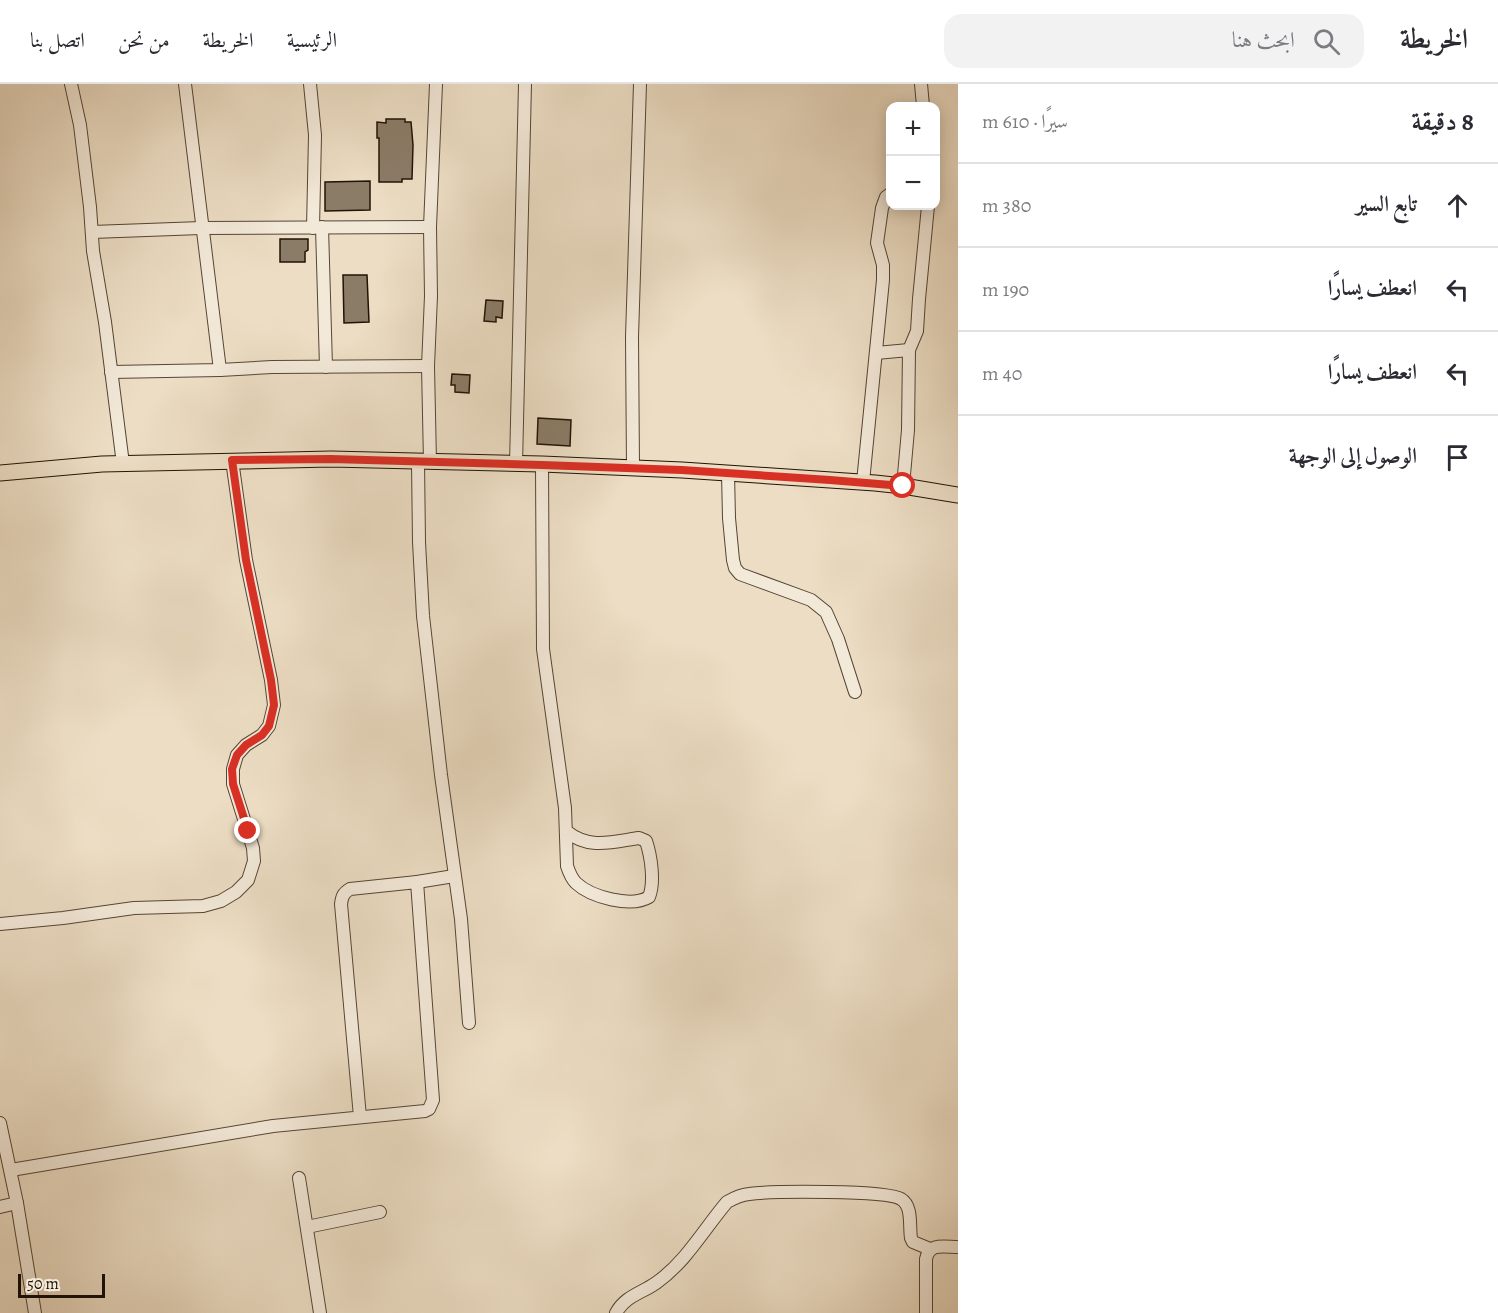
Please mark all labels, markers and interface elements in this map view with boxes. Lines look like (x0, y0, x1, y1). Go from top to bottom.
search box (944, 14, 1364, 68)
text: الخريطة (1400, 20, 1468, 58)
text: ابحث هنا (1232, 25, 1295, 55)
icon: search (1310, 25, 1343, 58)
text: اتصل بنا (30, 26, 85, 54)
text: من نحن (118, 26, 170, 54)
text: الخريطة (203, 26, 254, 54)
text: الرئيسية (287, 26, 337, 54)
map controls (886, 102, 940, 210)
button: + (886, 102, 940, 156)
text: 8 دقيقة (1412, 104, 1474, 139)
text: سيرًا · 610 m (982, 108, 1068, 135)
button: − (886, 156, 940, 210)
text: تابع السير (1356, 189, 1417, 219)
icon: ahead (1441, 189, 1474, 222)
text: 380 m (982, 192, 1031, 219)
text: انعطف يسارًا (1328, 273, 1417, 303)
icon: left (1441, 273, 1474, 306)
text: 190 m (982, 276, 1029, 303)
text: انعطف يسارًا (1328, 357, 1417, 387)
icon: left (1441, 357, 1474, 390)
text: 40 m (982, 360, 1022, 387)
text: الوصول إلى الوجهة (1289, 441, 1417, 471)
icon: arrive (1441, 441, 1474, 474)
route start (889, 472, 915, 498)
route end (234, 817, 260, 843)
scale bar (18, 1271, 105, 1298)
text: 50 m (27, 1273, 59, 1295)

